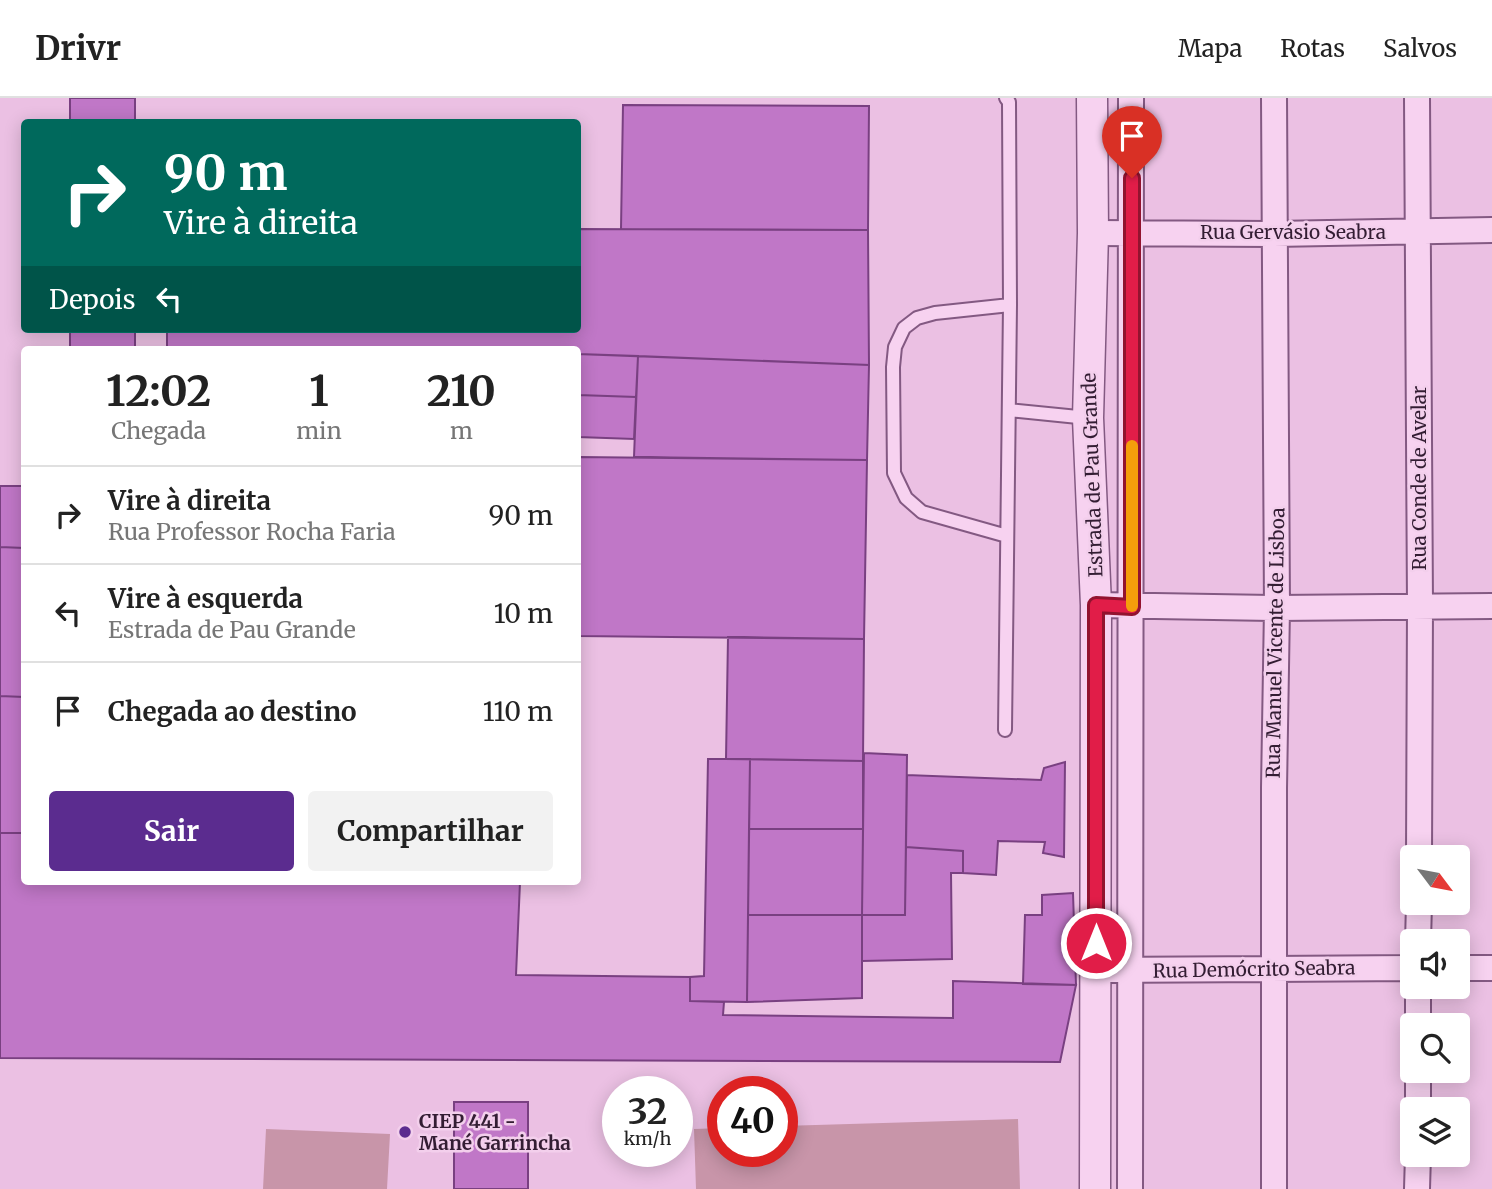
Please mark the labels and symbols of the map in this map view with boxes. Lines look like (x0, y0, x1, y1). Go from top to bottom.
pin (1102, 106, 1162, 178)
street label: Rua Gervásio Seabra (1200, 220, 1386, 244)
street label: Estrada de Pau Grande (1076, 372, 1108, 578)
street label: Rua Conde de Avelar (1407, 385, 1431, 570)
street label: Rua Manuel Vicente de Lisboa (1261, 507, 1289, 779)
north arrow (1400, 845, 1470, 915)
position arrow (1059, 906, 1133, 980)
street label: Rua Demócrito Seabra (1152, 955, 1356, 983)
speed limit sign: 40 (707, 1076, 798, 1167)
place label: CIEP 441 - Mané Garrincha (419, 1109, 571, 1155)
marker: CIEP 441 - Mané Garrincha (397, 1124, 413, 1140)

